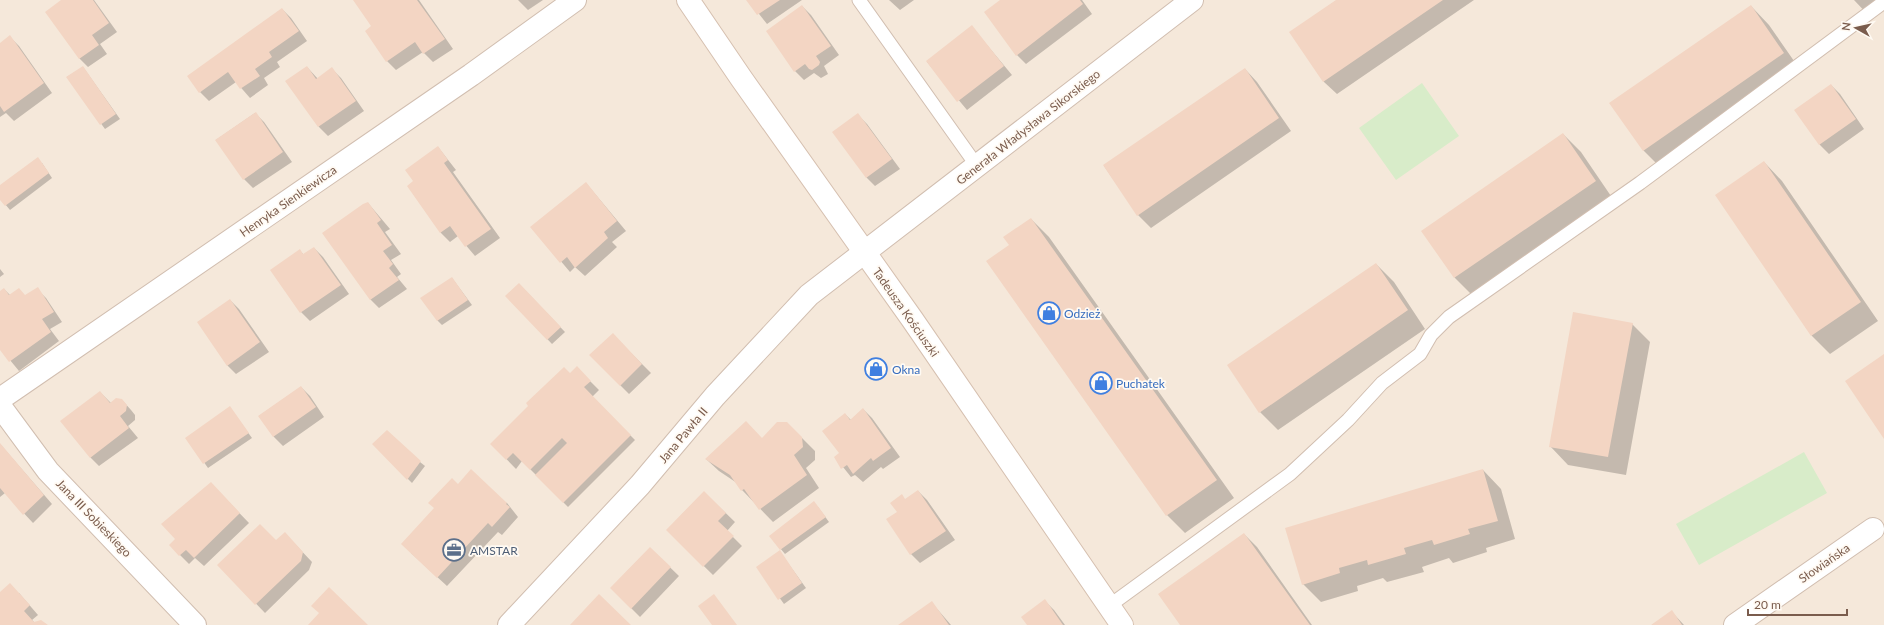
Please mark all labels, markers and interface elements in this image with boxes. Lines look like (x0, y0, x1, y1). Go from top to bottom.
north arrow (1836, 8, 1876, 48)
text: N (1839, 21, 1853, 32)
street label: Generała Władysława Sikorskiego (953, 66, 1103, 188)
street label: Henryka Sienkiewicza (237, 162, 339, 240)
street label: Tadeusza Kościuszki (870, 264, 942, 360)
shop icon: Odzież (1036, 300, 1062, 326)
place label: Odzież (1064, 306, 1101, 321)
shop icon: Okna (863, 356, 889, 382)
place label: Okna (892, 362, 920, 377)
shop icon: Puchatek (1088, 370, 1114, 396)
place label: Puchatek (1116, 376, 1166, 391)
street label: Jana Pawła II (655, 404, 711, 466)
street label: Jana III Sobieskiego (53, 476, 135, 560)
office icon: AMSTAR (441, 537, 467, 563)
street label: Słowiańska (1796, 540, 1853, 586)
place label: AMSTAR (470, 543, 518, 558)
scale bar (1748, 591, 1847, 617)
text: 20 m (1754, 597, 1781, 612)

